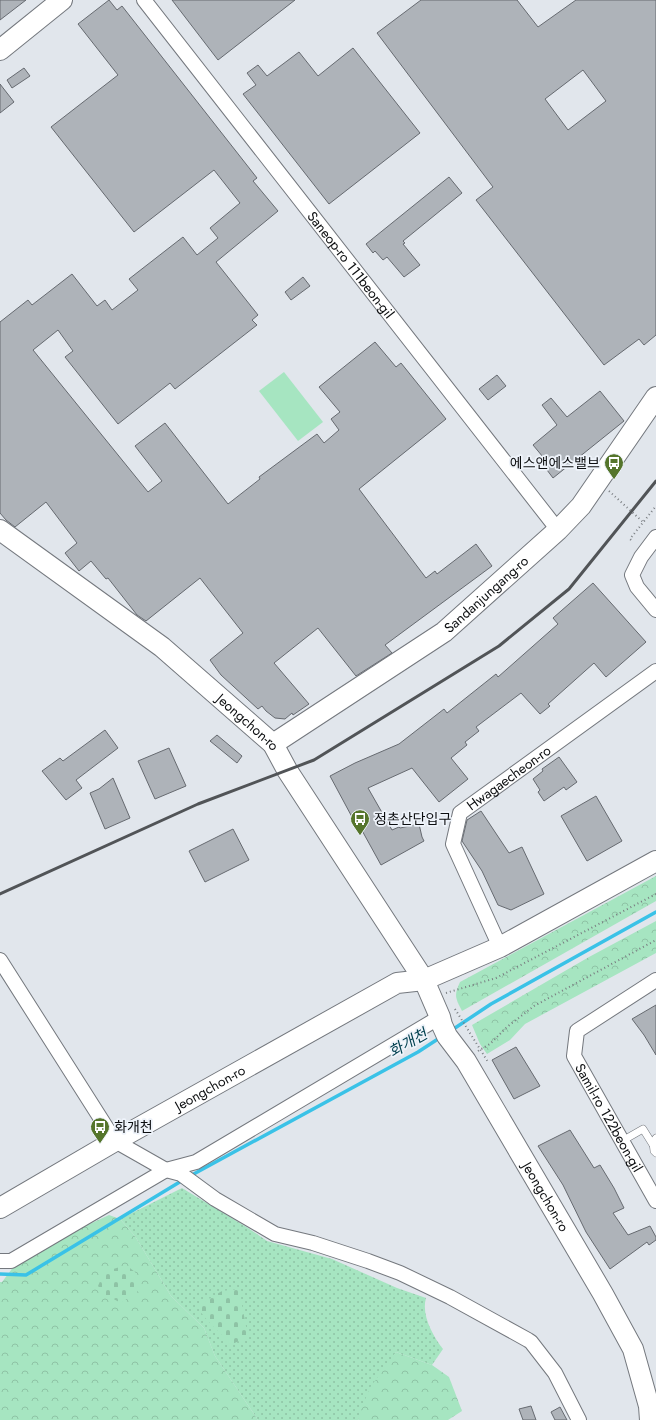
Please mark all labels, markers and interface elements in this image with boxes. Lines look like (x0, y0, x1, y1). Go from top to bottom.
street label: Saneop-ro 111beon-gil (303, 207, 399, 323)
bus stop icon: 에스앤에스밸브 (603, 452, 625, 480)
place label: 에스앤에스밸브 (510, 453, 600, 473)
street label: Sandanjungang-ro (440, 551, 533, 638)
street label: Jeongchon-ro (211, 688, 285, 754)
street label: Hwagaecheon-ro (462, 740, 555, 815)
bus stop icon: 정촌산단입구 (349, 808, 371, 836)
place label: 정촌산단입구 (374, 809, 451, 829)
water label: 화개천 (385, 1022, 433, 1063)
street label: Jeongchon-ro (169, 1060, 249, 1117)
street label: Samil-ro 122beon-gil (570, 1060, 648, 1176)
bus stop icon: 화개천 (89, 1116, 111, 1144)
place label: 화개천 (114, 1117, 153, 1137)
street label: Jeongchon-ro (516, 1156, 574, 1236)

